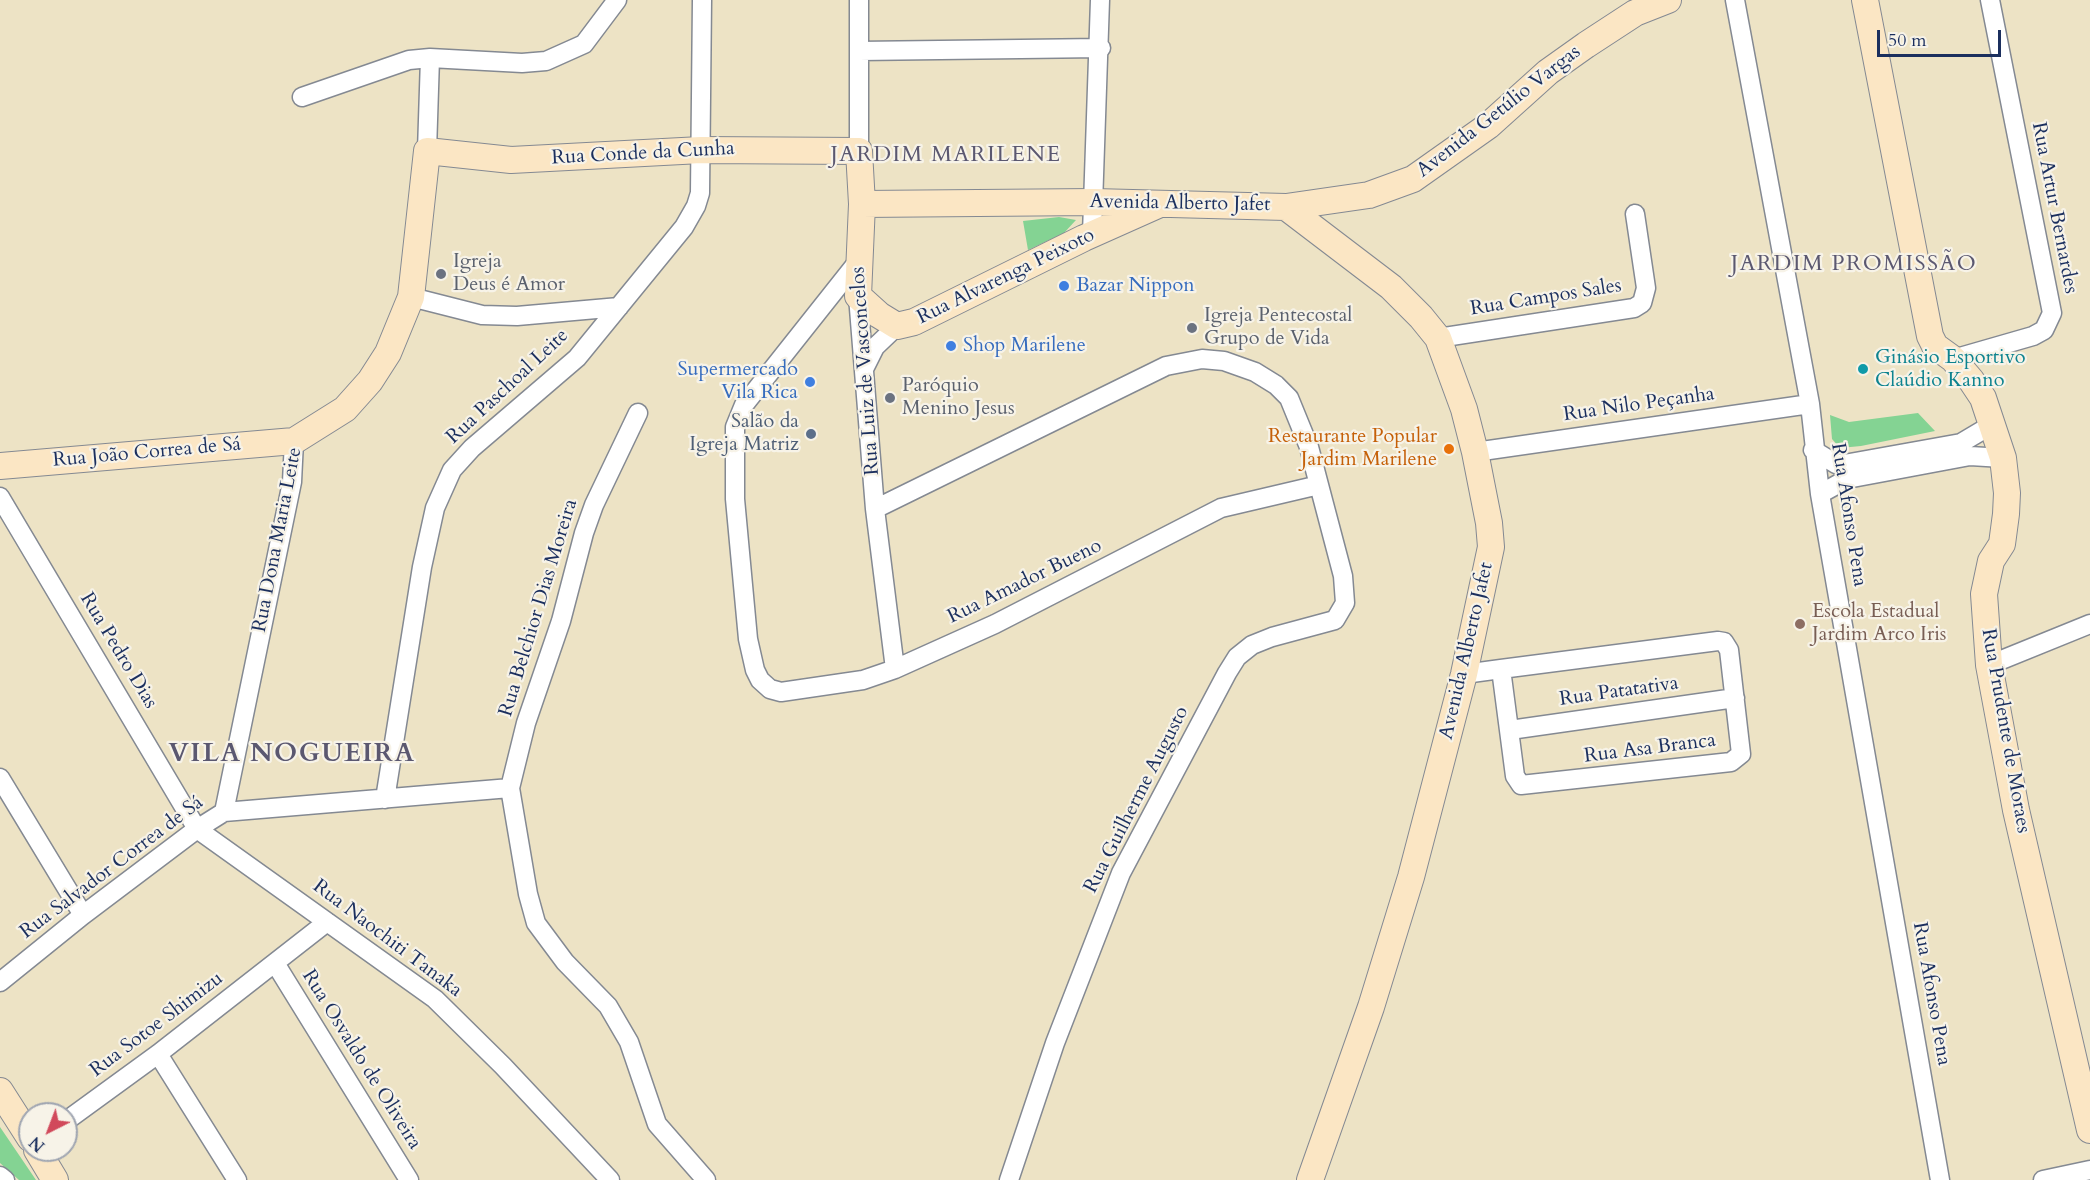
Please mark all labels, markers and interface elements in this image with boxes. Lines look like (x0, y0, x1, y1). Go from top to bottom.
scale bar (1880, 18, 2004, 56)
text: 50 m (1888, 28, 1927, 53)
street label: Avenida Getúlio Vargas (1412, 41, 1586, 183)
street label: Rua Artur Bernardes (2026, 120, 2082, 296)
street label: Rua Conde da Cunha (551, 137, 735, 171)
district label: JARDIM MARILENE (830, 143, 1062, 169)
street label: Avenida Alberto Jafet (1089, 190, 1271, 218)
street label: Rua Alvarenga Peixoto (913, 224, 1099, 330)
place label: Igreja Deus é Amor (453, 250, 565, 297)
district label: JARDIM PROMISSÃO (1731, 252, 1977, 278)
street label: Rua Luiz de Vasconcelos (847, 266, 885, 476)
marker: Igreja Deus é Amor (434, 267, 448, 281)
place label: Bazar Nippon (1076, 274, 1195, 298)
street label: Rua Campos Sales (1469, 274, 1623, 322)
marker: Bazar Nippon (1057, 279, 1071, 293)
place label: Igreja Pentecostal Grupo de Vida (1204, 304, 1352, 351)
marker: Igreja Pentecostal Grupo de Vida (1185, 321, 1199, 335)
street label: Rua Paschoal Leite (442, 324, 574, 450)
place label: Shop Marilene (963, 334, 1086, 358)
marker: Shop Marilene (944, 339, 958, 353)
place label: Ginásio Esportivo Claúdio Kanno (1875, 346, 2026, 393)
place label: Supermercado Vila Rica (677, 358, 798, 405)
marker: Ginásio Esportivo Claúdio Kanno (1856, 362, 1870, 376)
place label: Paróquio Menino Jesus (902, 374, 1015, 421)
marker: Supermercado Vila Rica (803, 375, 817, 389)
street label: Rua Nilo Peçanha (1562, 383, 1716, 427)
marker: Paróquio Menino Jesus (883, 391, 897, 405)
place label: Salão da Igreja Matriz (689, 410, 799, 457)
place label: Restaurante Popular Jardim Marilene (1268, 425, 1437, 472)
marker: Salão da Igreja Matriz (804, 427, 818, 441)
street label: Rua João Correa de Sá (52, 433, 242, 473)
street label: Rua Afonso Pena (1825, 441, 1871, 589)
marker: Restaurante Popular Jardim Marilene (1442, 442, 1456, 456)
street label: Rua Dona Maria Leite (248, 445, 308, 635)
street label: Rua Belchior Dias Moreira (494, 496, 584, 720)
street label: Rua Amador Bueno (944, 534, 1106, 630)
street label: Avenida Alberto Jafet (1435, 560, 1499, 742)
street label: Rua Pedro Dias (74, 589, 162, 713)
place label: Escola Estadual Jardim Arco Iris (1812, 600, 1947, 647)
marker: Escola Estadual Jardim Arco Iris (1793, 617, 1807, 631)
street label: Rua Prudente de Moraes (1975, 627, 2035, 835)
street label: Rua Patatativa (1558, 672, 1680, 712)
street label: Rua Guilherme Augusto (1079, 703, 1195, 897)
street label: Rua Asa Branca (1583, 729, 1717, 769)
district label: VILA NOGUEIRA (168, 739, 416, 771)
street label: Rua Salvador Correa de Sá (16, 791, 208, 945)
street label: Rua Naochiti Tanaka (307, 875, 467, 1003)
street label: Rua Afonso Pena (1907, 920, 1955, 1068)
street label: Rua Osvaldo de Oliveira (296, 966, 426, 1154)
street label: Rua Sotoe Shimizu (86, 967, 228, 1083)
north arrow (18, 1102, 78, 1162)
text: N (25, 1131, 50, 1157)

